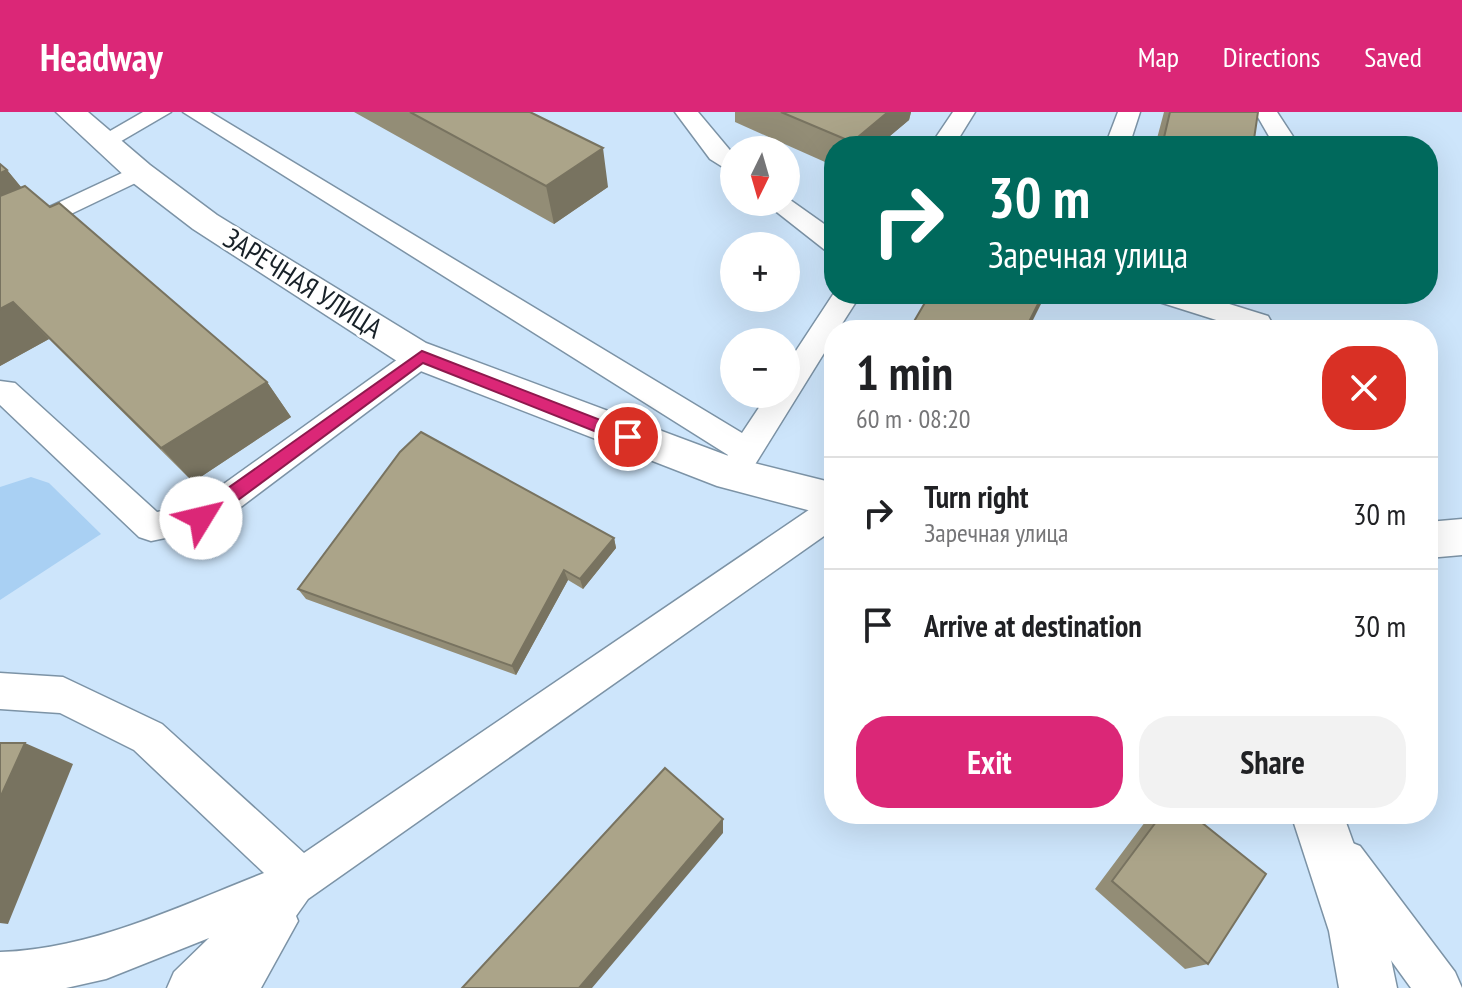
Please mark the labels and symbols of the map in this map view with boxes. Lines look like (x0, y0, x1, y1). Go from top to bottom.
north arrow (720, 136, 800, 216)
street label: ЗАРЕЧНАЯ УЛИЦА (217, 219, 390, 346)
pin (594, 403, 662, 471)
position arrow (159, 476, 243, 560)

